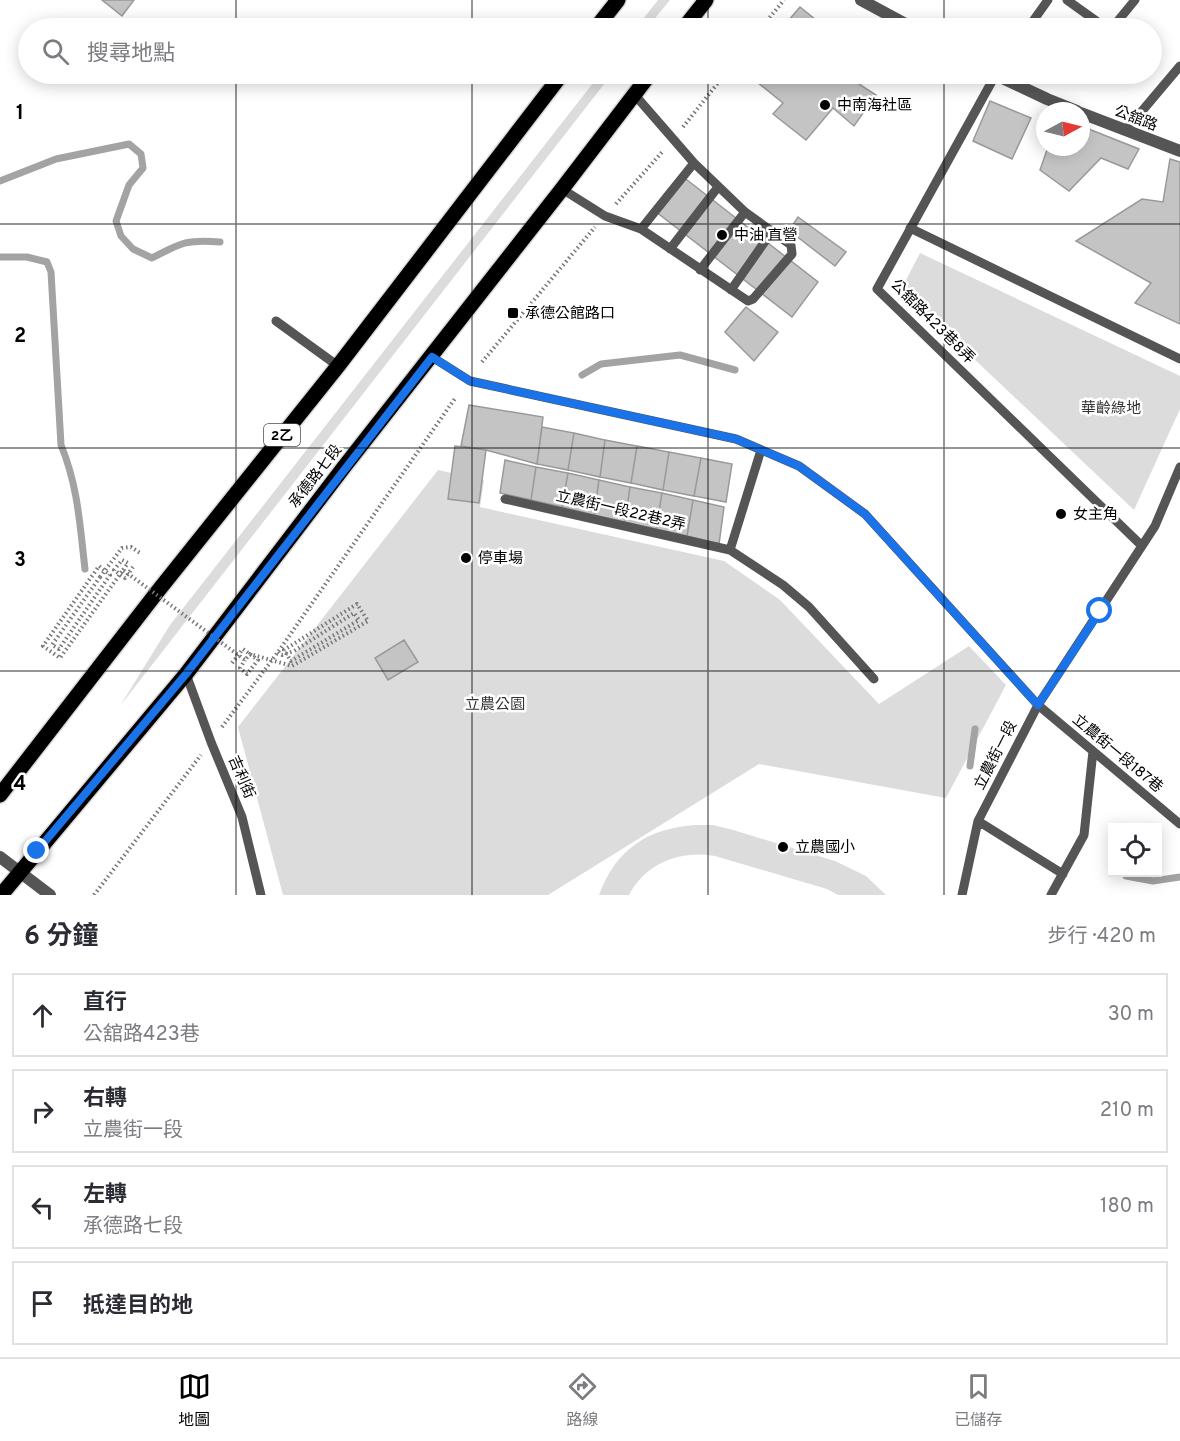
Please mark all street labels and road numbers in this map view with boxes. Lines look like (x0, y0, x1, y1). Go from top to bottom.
street label: 公舘路 (1111, 102, 1160, 136)
street label: 公舘路423巷8弄 (886, 276, 978, 368)
road number: 2乙 (264, 424, 300, 446)
street label: 承德路七段 (285, 441, 347, 512)
street label: 立農街一段22巷2弄 (554, 487, 687, 536)
street label: 立農街一段187巷 (1068, 711, 1166, 798)
street label: 立農街一段 (971, 718, 1022, 793)
street label: 吉利街 (223, 753, 258, 802)

